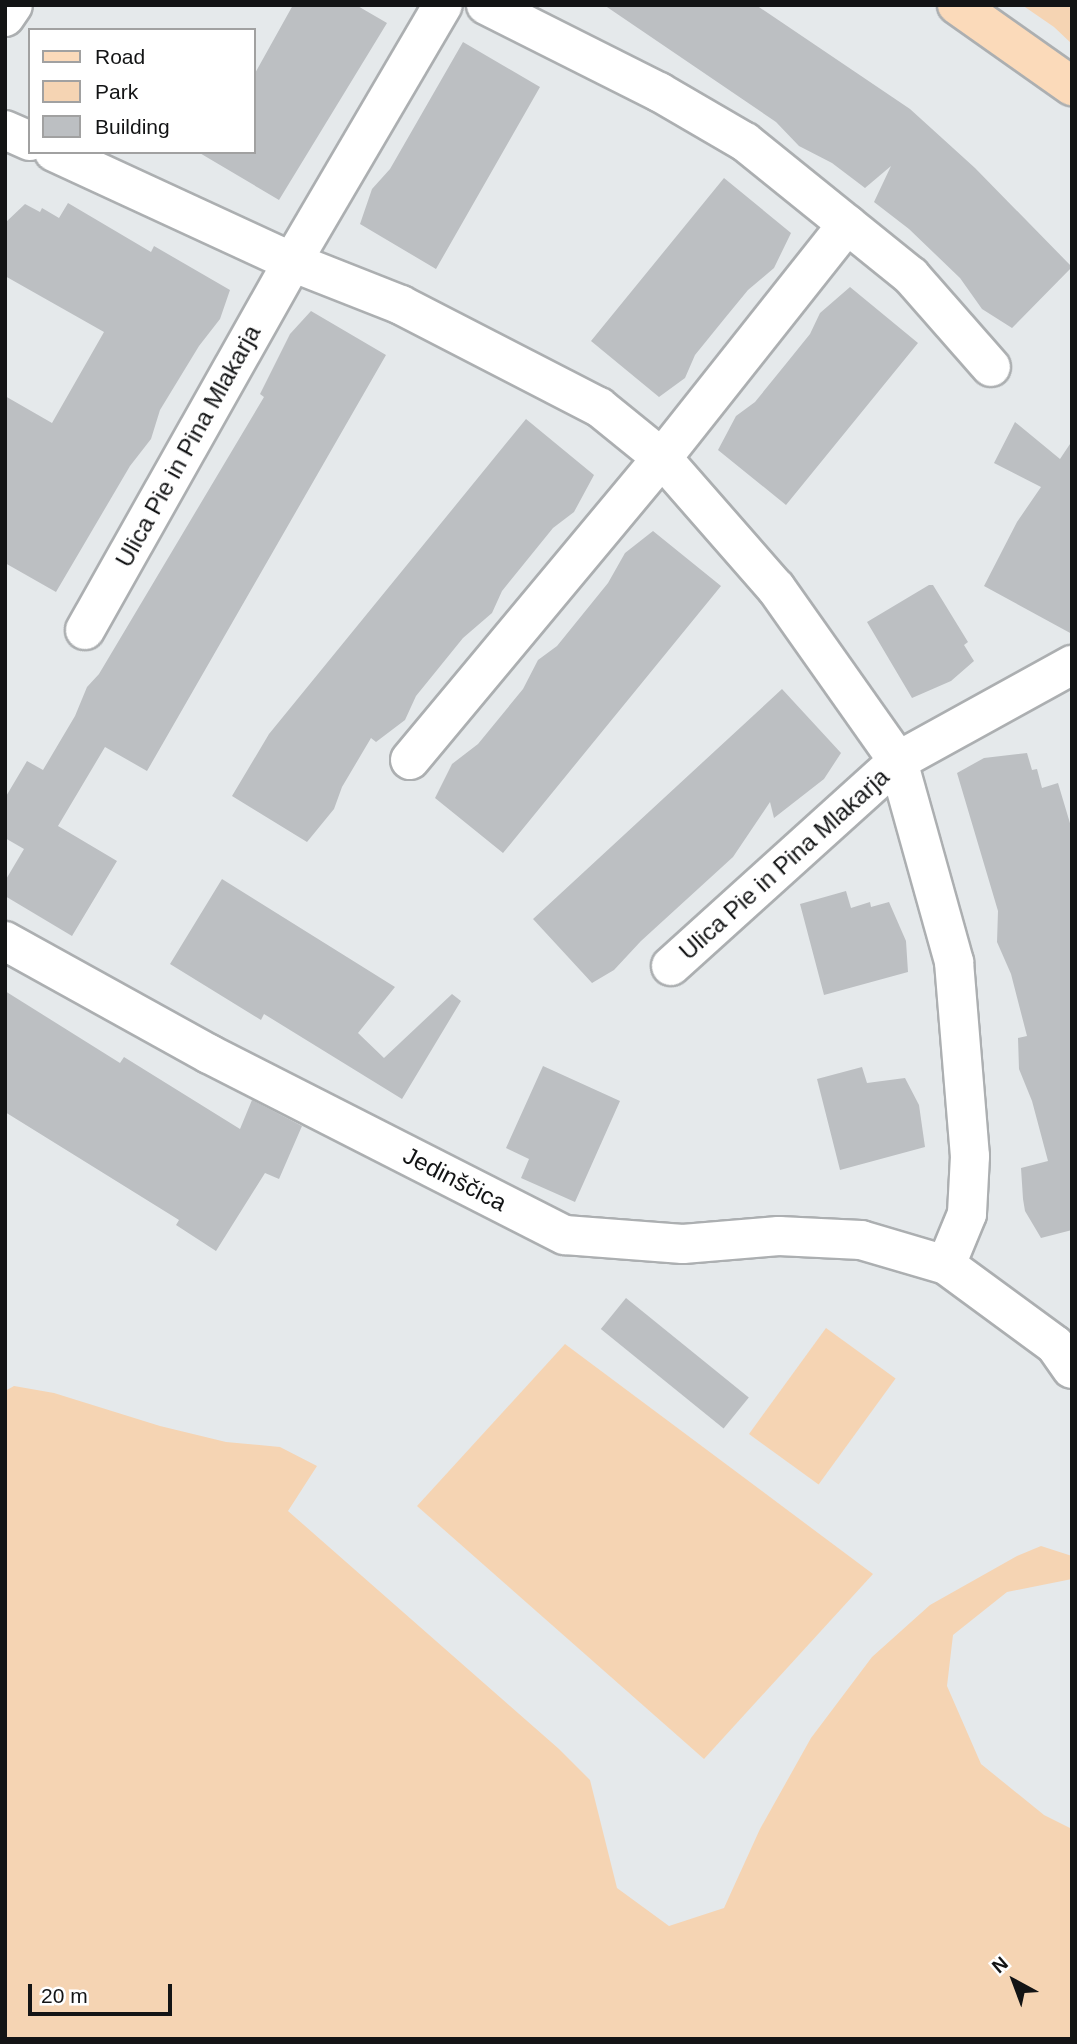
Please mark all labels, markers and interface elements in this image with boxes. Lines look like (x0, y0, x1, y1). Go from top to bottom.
legend (28, 28, 256, 154)
text: Road (95, 45, 145, 68)
text: Park (95, 80, 138, 103)
text: Building (95, 115, 170, 138)
street label: Ulica Pie in Pina Mlakarja (109, 320, 267, 572)
street label: Ulica Pie in Pina Mlakarja (673, 762, 895, 966)
street label: Jedinščica (399, 1141, 511, 1217)
north arrow (979, 1946, 1049, 2016)
text: N (988, 1952, 1012, 1977)
scale bar (32, 1970, 175, 2014)
text: 20 m (41, 1984, 88, 2007)

